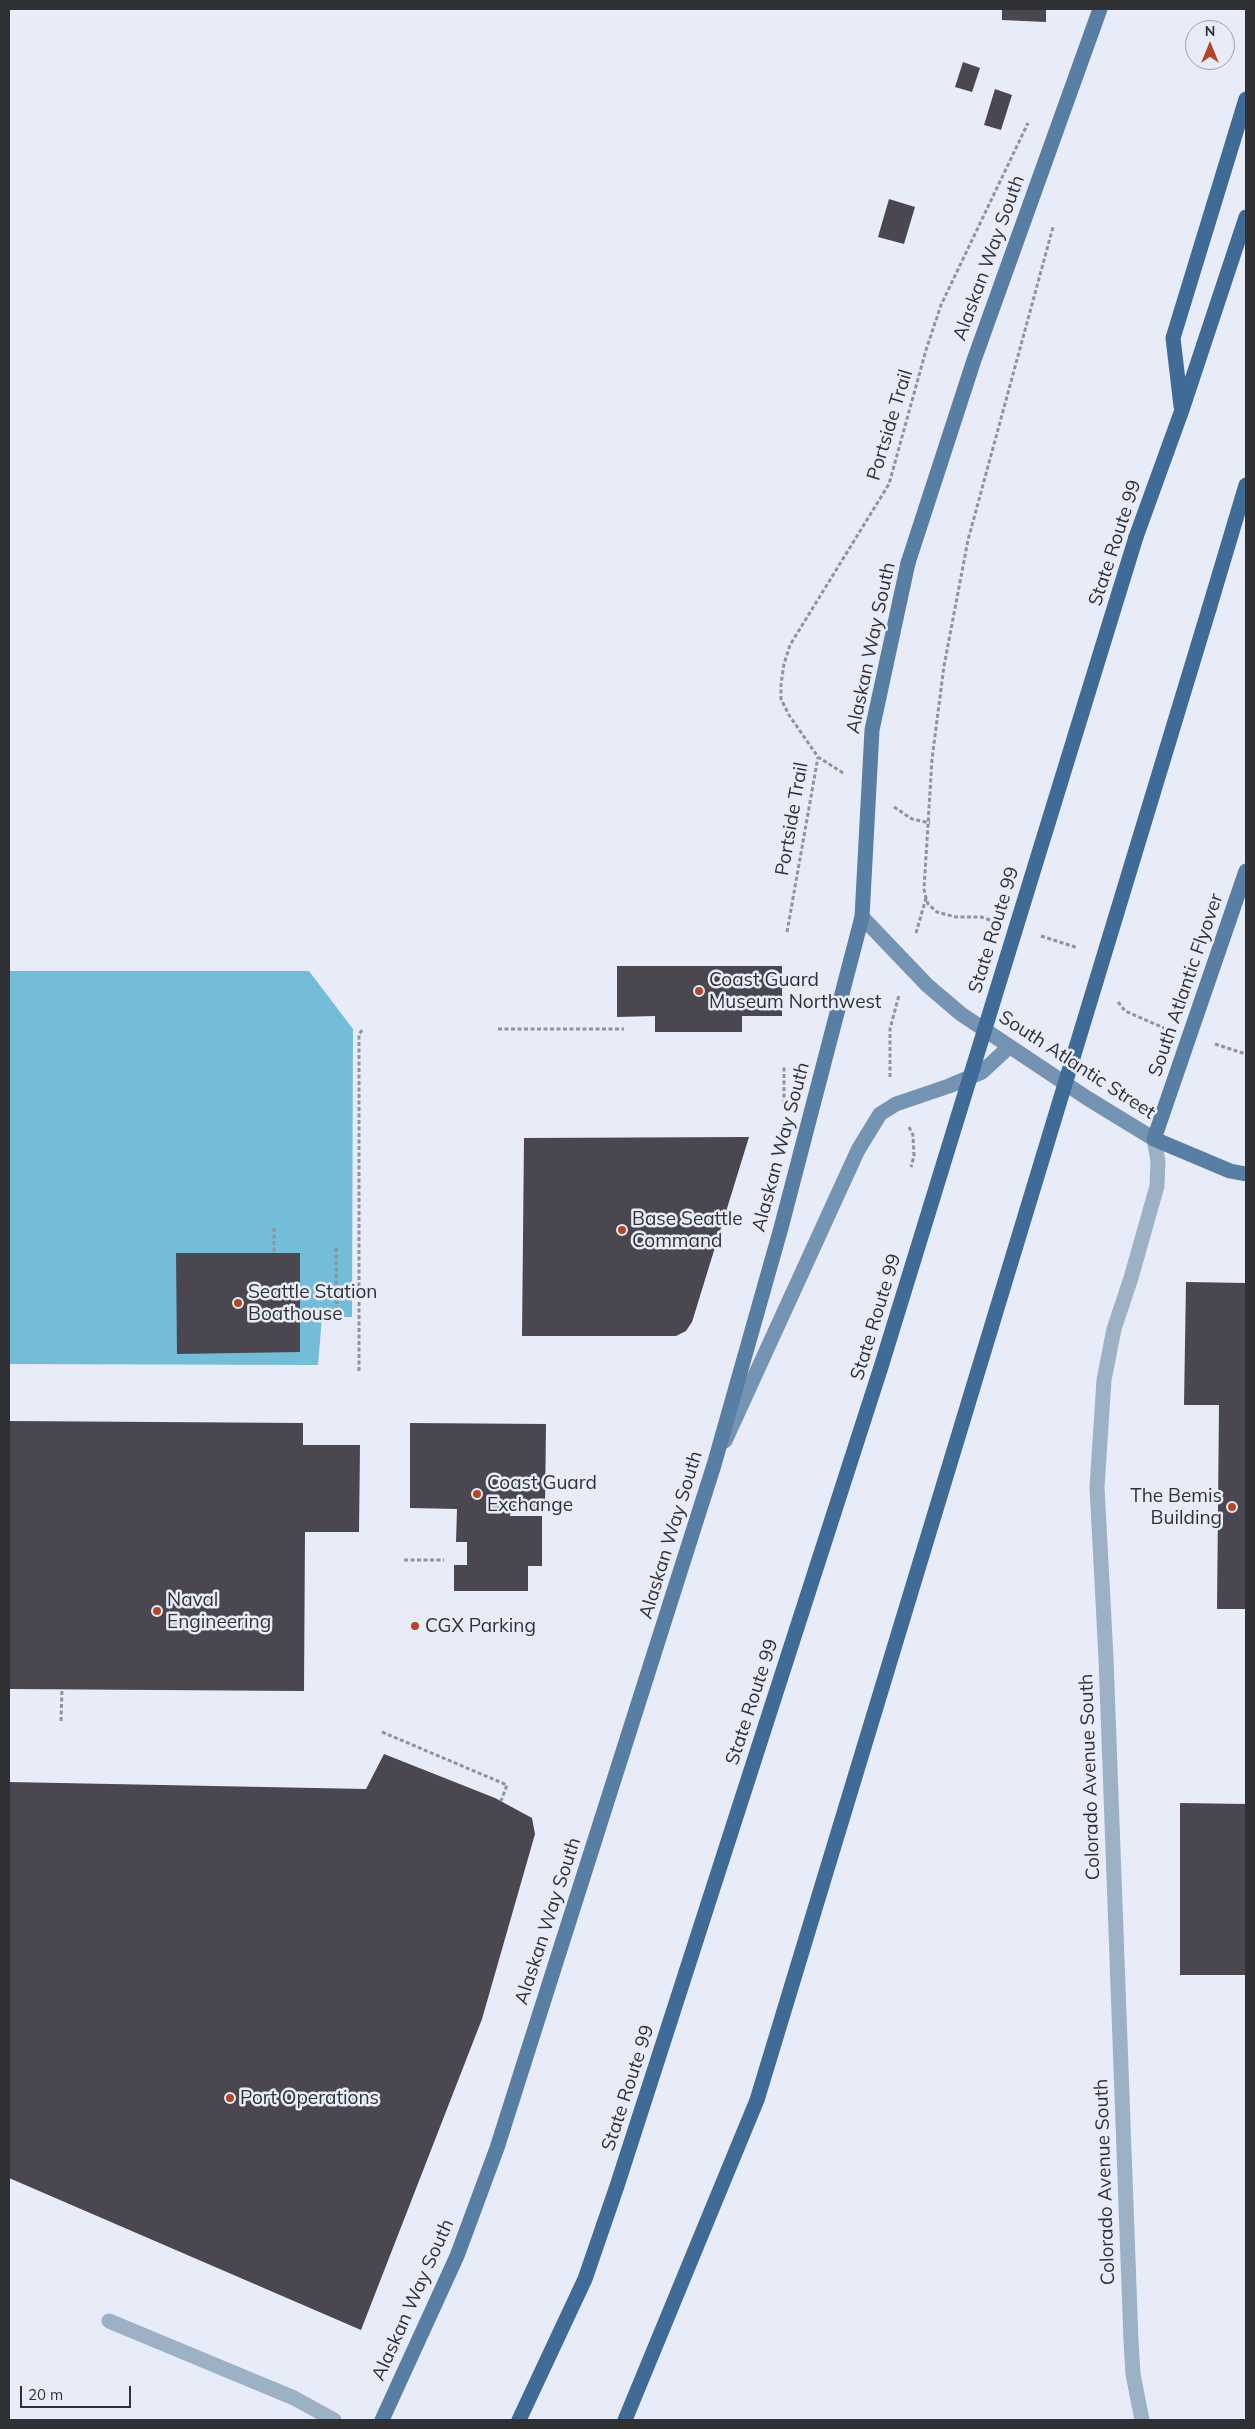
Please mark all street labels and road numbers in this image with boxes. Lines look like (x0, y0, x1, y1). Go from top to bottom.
street label: Alaskan Way South (948, 172, 1030, 344)
street label: Portside Trail (862, 367, 918, 483)
street label: State Route 99 (1084, 477, 1146, 609)
street label: Alaskan Way South (842, 560, 900, 736)
street label: Portside Trail (771, 761, 813, 877)
street label: State Route 99 (964, 864, 1024, 996)
street label: South Atlantic Flyover (1144, 890, 1228, 1080)
street label: South Atlantic Street (995, 1006, 1159, 1124)
street label: Alaskan Way South (747, 1060, 815, 1234)
street label: State Route 99 (846, 1251, 906, 1383)
street label: Alaskan Way South (635, 1448, 707, 1622)
street label: State Route 99 (721, 1636, 783, 1768)
street label: Colorado Avenue South (1075, 1673, 1105, 1881)
street label: Alaskan Way South (510, 1835, 586, 2007)
street label: State Route 99 (597, 2022, 659, 2154)
street label: Colorado Avenue South (1090, 2078, 1120, 2286)
street label: Alaskan Way South (367, 2216, 459, 2384)

